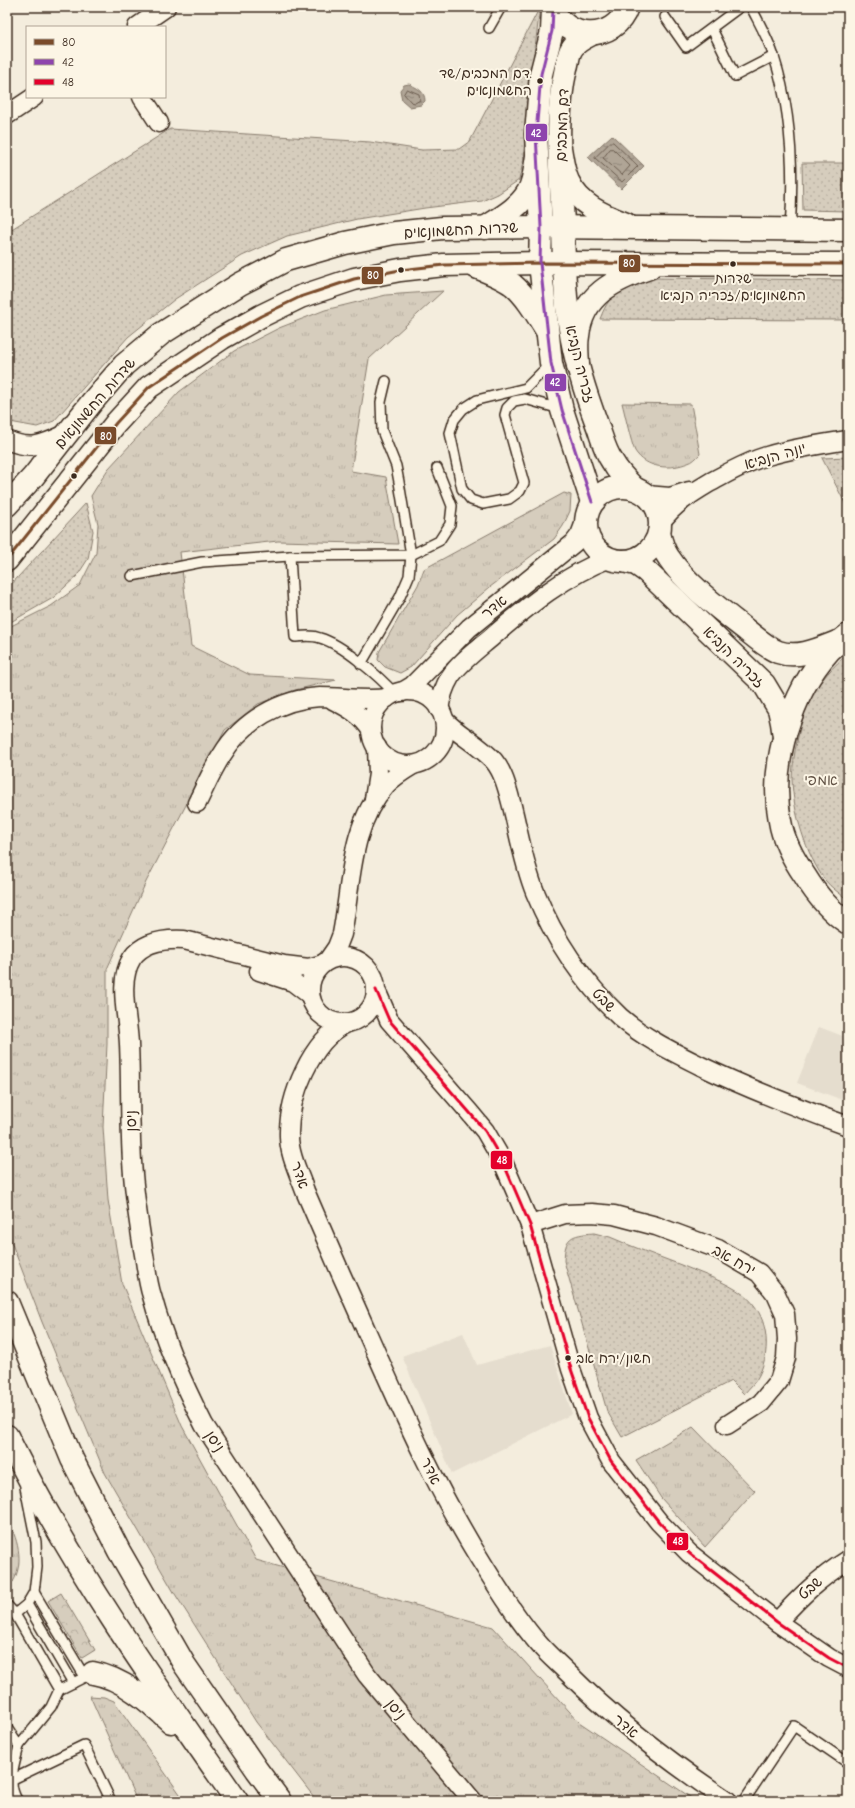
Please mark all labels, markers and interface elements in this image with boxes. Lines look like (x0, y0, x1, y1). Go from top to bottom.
legend (26, 26, 166, 98)
text: 80 (62, 35, 76, 49)
text: 42 (62, 55, 74, 69)
place label: דם המכבים/שד. החשמונאים (439, 65, 532, 99)
text: 48 (62, 75, 74, 89)
marker: דם המכבים/שד. החשמונאים (535, 76, 545, 86)
street label: דם המכבים (552, 88, 572, 162)
line badge: 42 (525, 123, 548, 142)
text: 42 (531, 127, 542, 140)
street label: שדרות החשמונאים (403, 218, 519, 242)
line badge: 80 (618, 254, 641, 273)
text: 80 (623, 257, 635, 270)
marker: שדרות החשמונאים/זכריה הנביא (728, 259, 738, 269)
unlabelled marker (396, 265, 406, 275)
line badge: 80 (361, 266, 384, 285)
text: 80 (367, 269, 379, 282)
place label: שדרות החשמונאים/זכריה הנביא (660, 270, 806, 304)
street label: זכריה הנביא (562, 323, 598, 405)
street label: שדרות החשמונאים (51, 354, 139, 452)
line badge: 42 (544, 373, 567, 392)
text: 42 (550, 376, 561, 389)
line badge: 80 (94, 426, 117, 445)
text: 80 (100, 430, 112, 443)
street label: יונה הנביא (742, 439, 808, 473)
unlabelled marker (69, 471, 79, 481)
street label: אדר (478, 591, 510, 623)
street label: זכריה הנביא (699, 622, 769, 692)
park label: אמפי (804, 771, 838, 789)
street label: שבט (588, 984, 620, 1016)
street label: ניסן (122, 1110, 140, 1132)
line badge: 48 (490, 1150, 513, 1170)
text: 48 (497, 1154, 508, 1167)
street label: אדר (287, 1159, 313, 1191)
street label: ירח אב (709, 1241, 759, 1279)
place label: חשון/ירח אב (576, 1350, 651, 1367)
marker: חשון/ירח אב (563, 1353, 573, 1363)
street label: ניסן (201, 1427, 229, 1455)
street label: אדר (417, 1455, 445, 1487)
line badge: 48 (666, 1532, 689, 1551)
text: 48 (673, 1535, 684, 1548)
street label: שבט (794, 1572, 826, 1604)
street label: ניסן (382, 1695, 410, 1723)
street label: אדר (610, 1710, 642, 1742)

